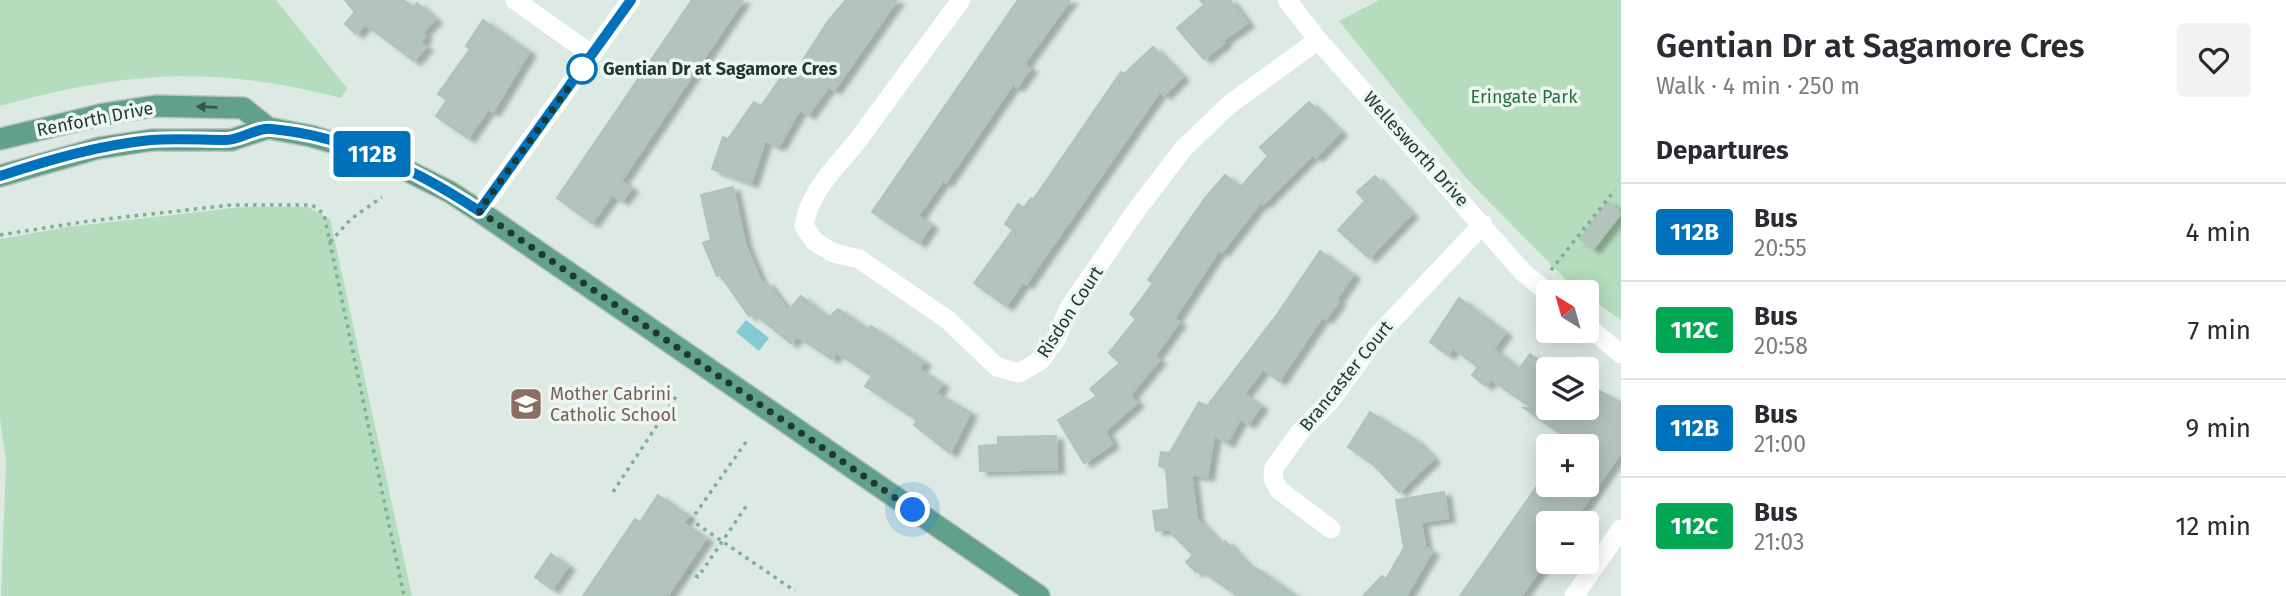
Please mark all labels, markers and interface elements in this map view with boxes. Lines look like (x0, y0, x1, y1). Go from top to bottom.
button: heart (2177, 23, 2251, 97)
text: Gentian Dr at Sagamore Cres (1656, 26, 2085, 66)
marker: Gentian Dr at Sagamore Cres (567, 54, 597, 84)
place label: Gentian Dr at Sagamore Cres (603, 58, 837, 80)
text: Walk · 4 min · 250 m (1656, 72, 1860, 100)
park label: Eringate Park (1470, 86, 1578, 108)
street label: Wellesworth Drive (1358, 87, 1474, 211)
street label: Renforth Drive (35, 97, 155, 141)
one-way arrow (196, 102, 218, 113)
line badge: 112B (323, 131, 421, 177)
text: Departures (1656, 135, 1789, 166)
text: 112B (347, 140, 397, 168)
text: Bus (1754, 203, 1798, 234)
text: 4 min (2185, 217, 2251, 248)
text: 112B (1670, 218, 1719, 246)
text: 20:55 (1754, 234, 1807, 262)
street label: Risdon Court (1032, 262, 1108, 362)
north arrow (1536, 280, 1600, 343)
map controls (1536, 280, 1599, 574)
text: Bus (1754, 301, 1797, 332)
text: 7 min (2188, 315, 2251, 346)
street label: Brancaster Court (1295, 316, 1398, 436)
text: 112C (1671, 316, 1718, 344)
text: 20:58 (1754, 332, 1808, 360)
button: layers (1536, 357, 1599, 420)
place label: Mother Cabrini Catholic School (550, 383, 676, 426)
school or university icon: Mother Cabrini Catholic School (507, 385, 545, 423)
text: Bus (1754, 399, 1798, 430)
text: 9 min (2186, 413, 2251, 444)
text: 112B (1670, 414, 1719, 442)
text: 21:00 (1754, 430, 1806, 458)
button: + (1536, 434, 1599, 497)
your location (895, 492, 930, 527)
text: Bus (1754, 497, 1797, 528)
button: − (1536, 511, 1599, 574)
text: 12 min (2175, 511, 2251, 542)
text: 112C (1671, 512, 1718, 540)
text: 21:03 (1754, 528, 1804, 556)

